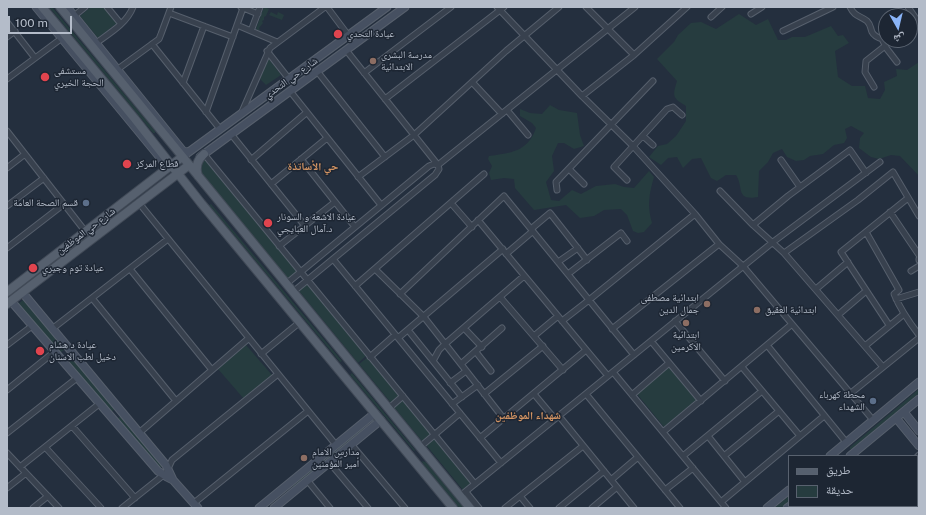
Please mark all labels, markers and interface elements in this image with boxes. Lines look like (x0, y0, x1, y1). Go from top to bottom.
scale bar (10, 8, 74, 34)
north arrow (878, 8, 918, 48)
text: 100 m (15, 16, 48, 30)
marker: عيادة التحدي (332, 28, 344, 40)
place label: عيادة التحدي (347, 28, 395, 40)
text: ش (893, 32, 906, 46)
place label: مدرسة البشرى الابتدائية (381, 49, 432, 72)
street label: شارع حي التحدي (262, 55, 320, 101)
marker: مدرسة البشرى الابتدائية (368, 56, 378, 66)
place label: مستشفى الحجة الخيري (54, 65, 104, 88)
marker: مستشفى الحجة الخيري (39, 71, 51, 83)
marker: قطاع المركز (121, 158, 133, 170)
place label: قطاع المركز (136, 158, 178, 170)
district label: حي الأساتذة (288, 160, 338, 174)
place label: قسم الصحة العامة (13, 197, 78, 209)
marker: قسم الصحة العامة (81, 198, 91, 208)
street label: شارع حي الموظفين (54, 205, 118, 257)
place label: عيادة الاشعة و السونار د.آمال العبايجي (277, 211, 356, 234)
marker: عيادة الاشعة و السونار د.آمال العبايجي (262, 217, 274, 229)
marker: عيادة توم وجيري (27, 262, 39, 274)
place label: عيادة توم وجيري (42, 262, 104, 274)
place label: ابتدائية مصطفى جمال الدين (640, 292, 699, 316)
marker: ابتدائية مصطفى جمال الدين (702, 299, 712, 309)
place label: ابتدائية العقيق (765, 304, 817, 316)
marker: ابتدائية العقيق (752, 305, 762, 315)
marker: ابتدائية الاكرمين (681, 318, 691, 328)
place label: ابتدائية الاكرمين (671, 329, 701, 352)
place label: عيادة د هشام دخيل لطب الاسنان (49, 339, 116, 362)
marker: عيادة د هشام دخيل لطب الاسنان (34, 345, 46, 357)
place label: محطة كهرباء الشهداء (819, 389, 865, 412)
marker: محطة كهرباء الشهداء (868, 396, 878, 406)
district label: شهداء الموظفين (495, 409, 561, 423)
place label: مدارس الامام أمير المؤمنين (312, 446, 360, 470)
marker: مدارس الامام أمير المؤمنين (299, 453, 309, 463)
legend (788, 455, 918, 507)
text: طريق (826, 463, 851, 477)
text: حديقة (826, 483, 854, 497)

